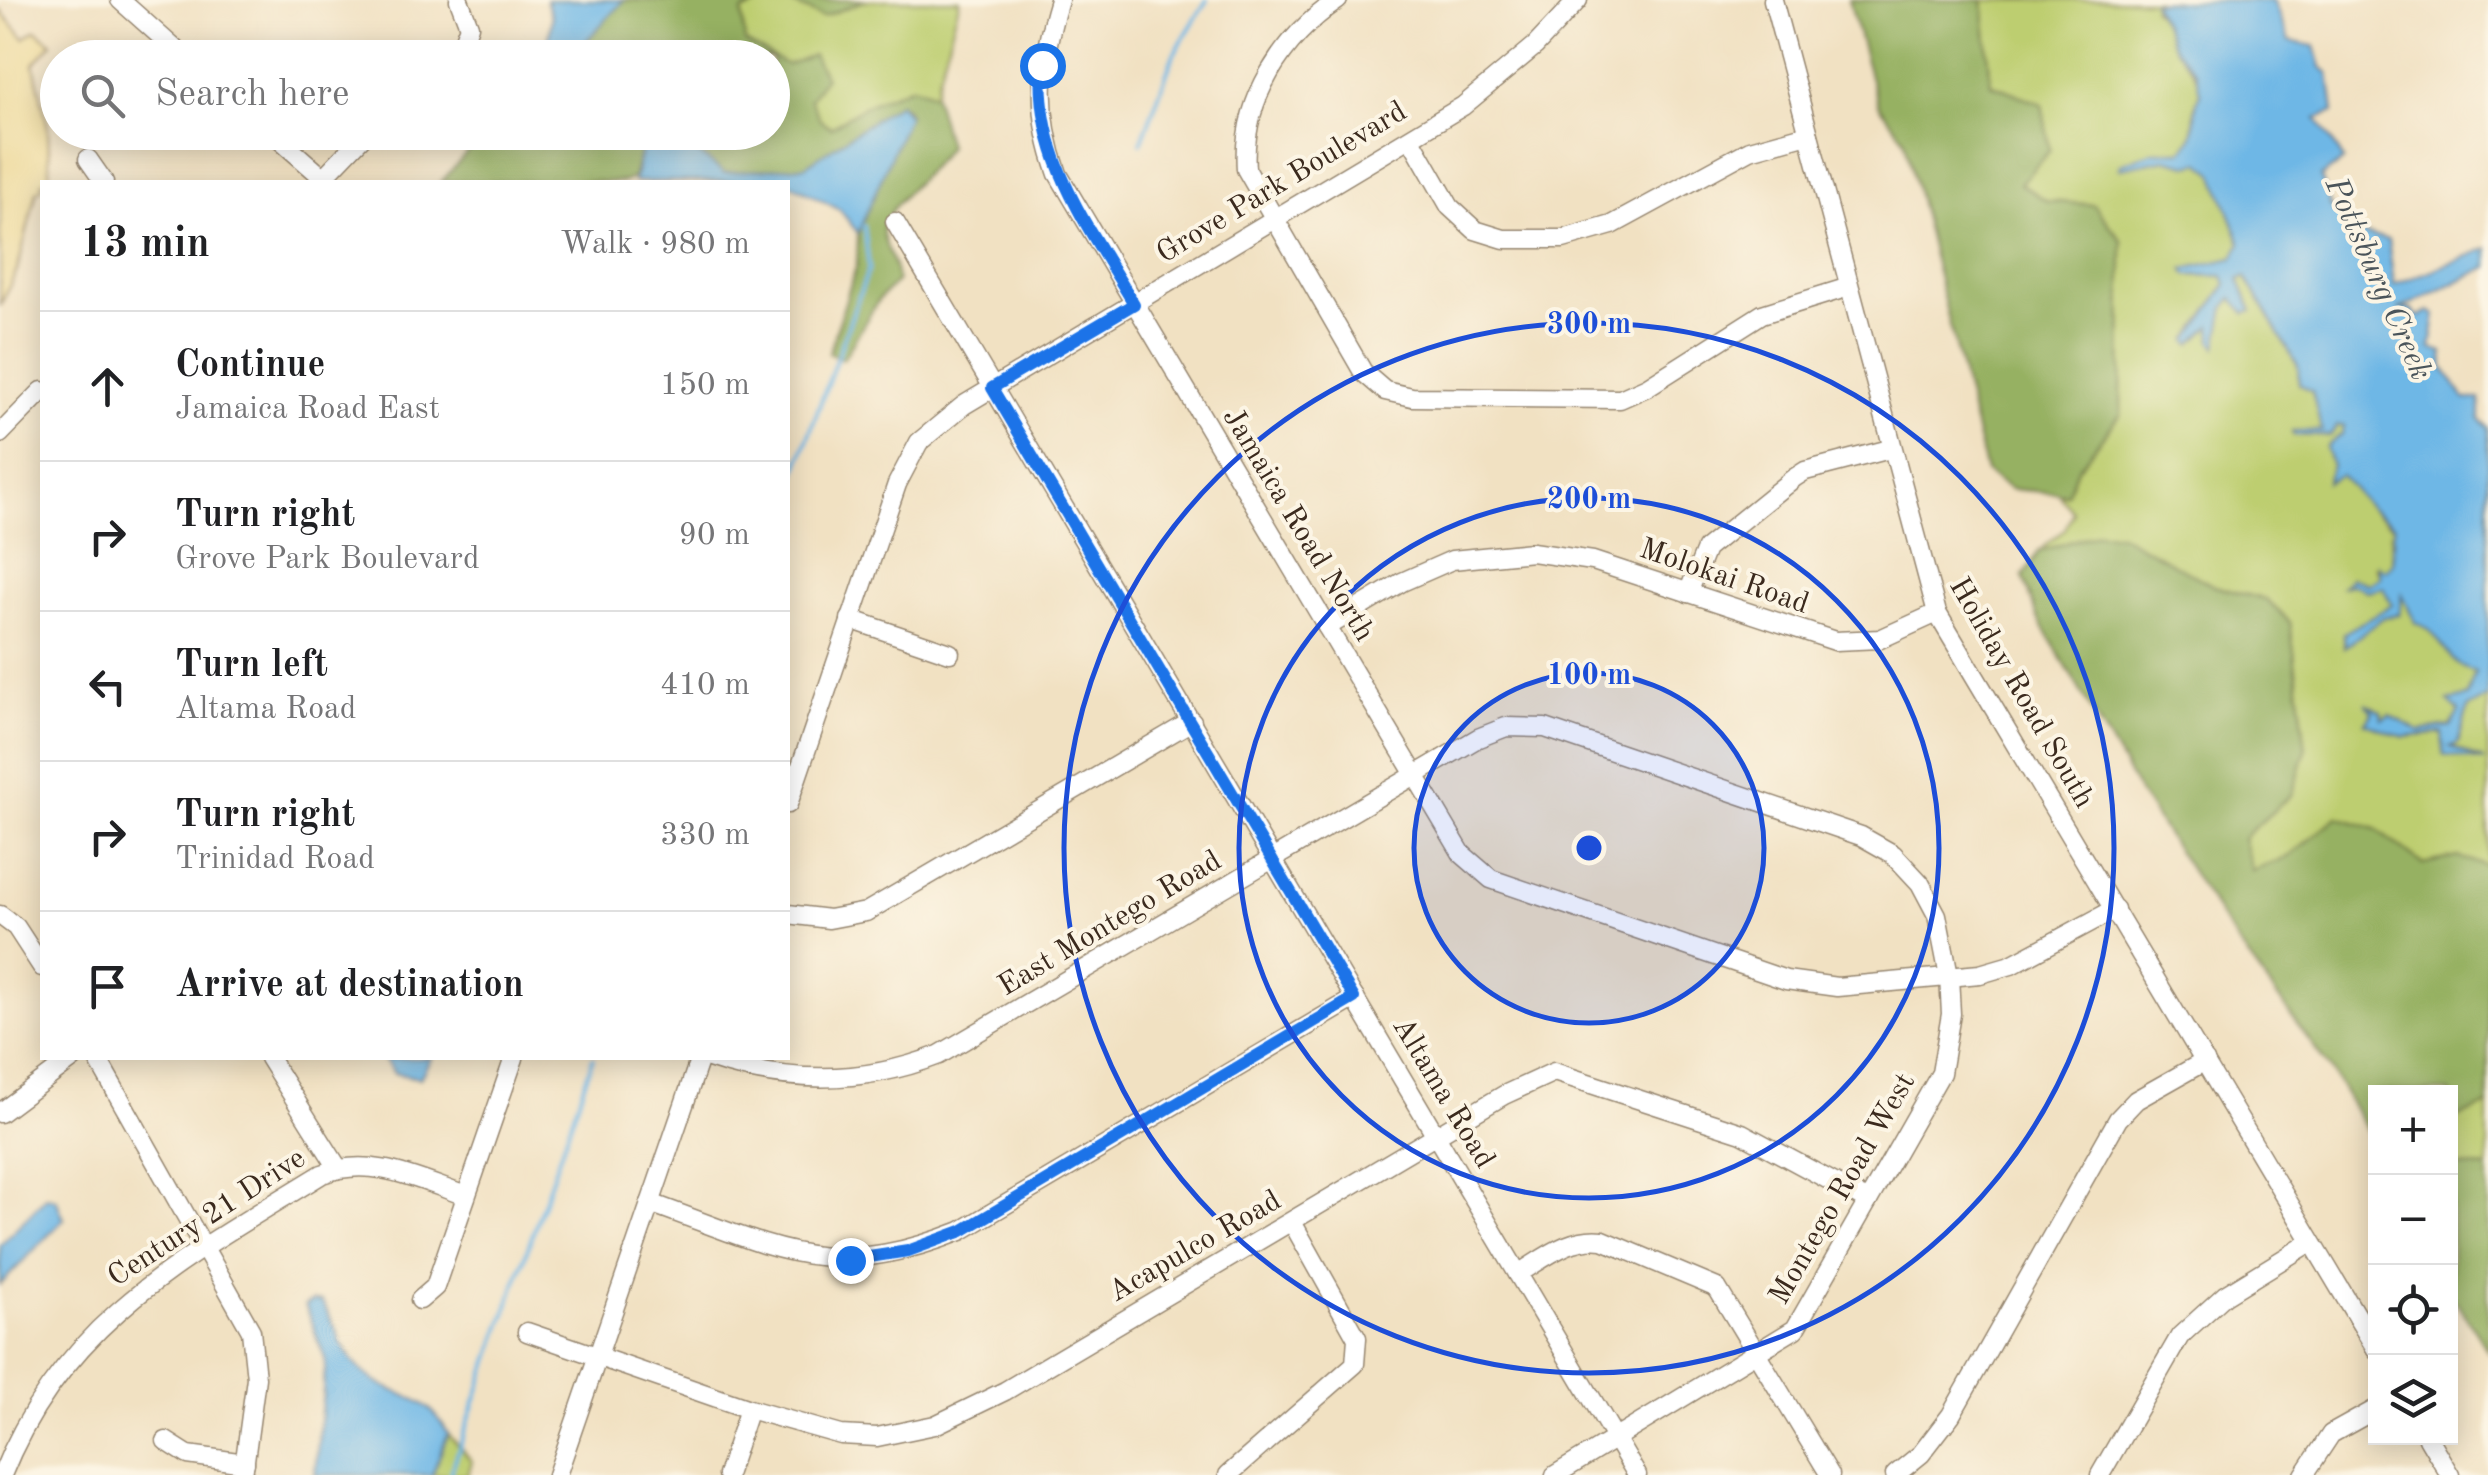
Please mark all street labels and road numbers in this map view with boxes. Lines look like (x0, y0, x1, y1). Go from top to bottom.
street label: Grove Park Boulevard (1152, 97, 1412, 269)
street label: Jamaica Road North (1217, 403, 1379, 647)
street label: Molokai Road (1636, 534, 1812, 620)
street label: Holiday Road South (1943, 573, 2099, 813)
street label: East Montego Road (993, 846, 1227, 1002)
street label: Altama Road (1386, 1012, 1500, 1174)
street label: Montego Road West (1765, 1068, 1921, 1310)
street label: Century 21 Drive (103, 1143, 311, 1293)
street label: Acapulco Road (1104, 1186, 1286, 1308)

